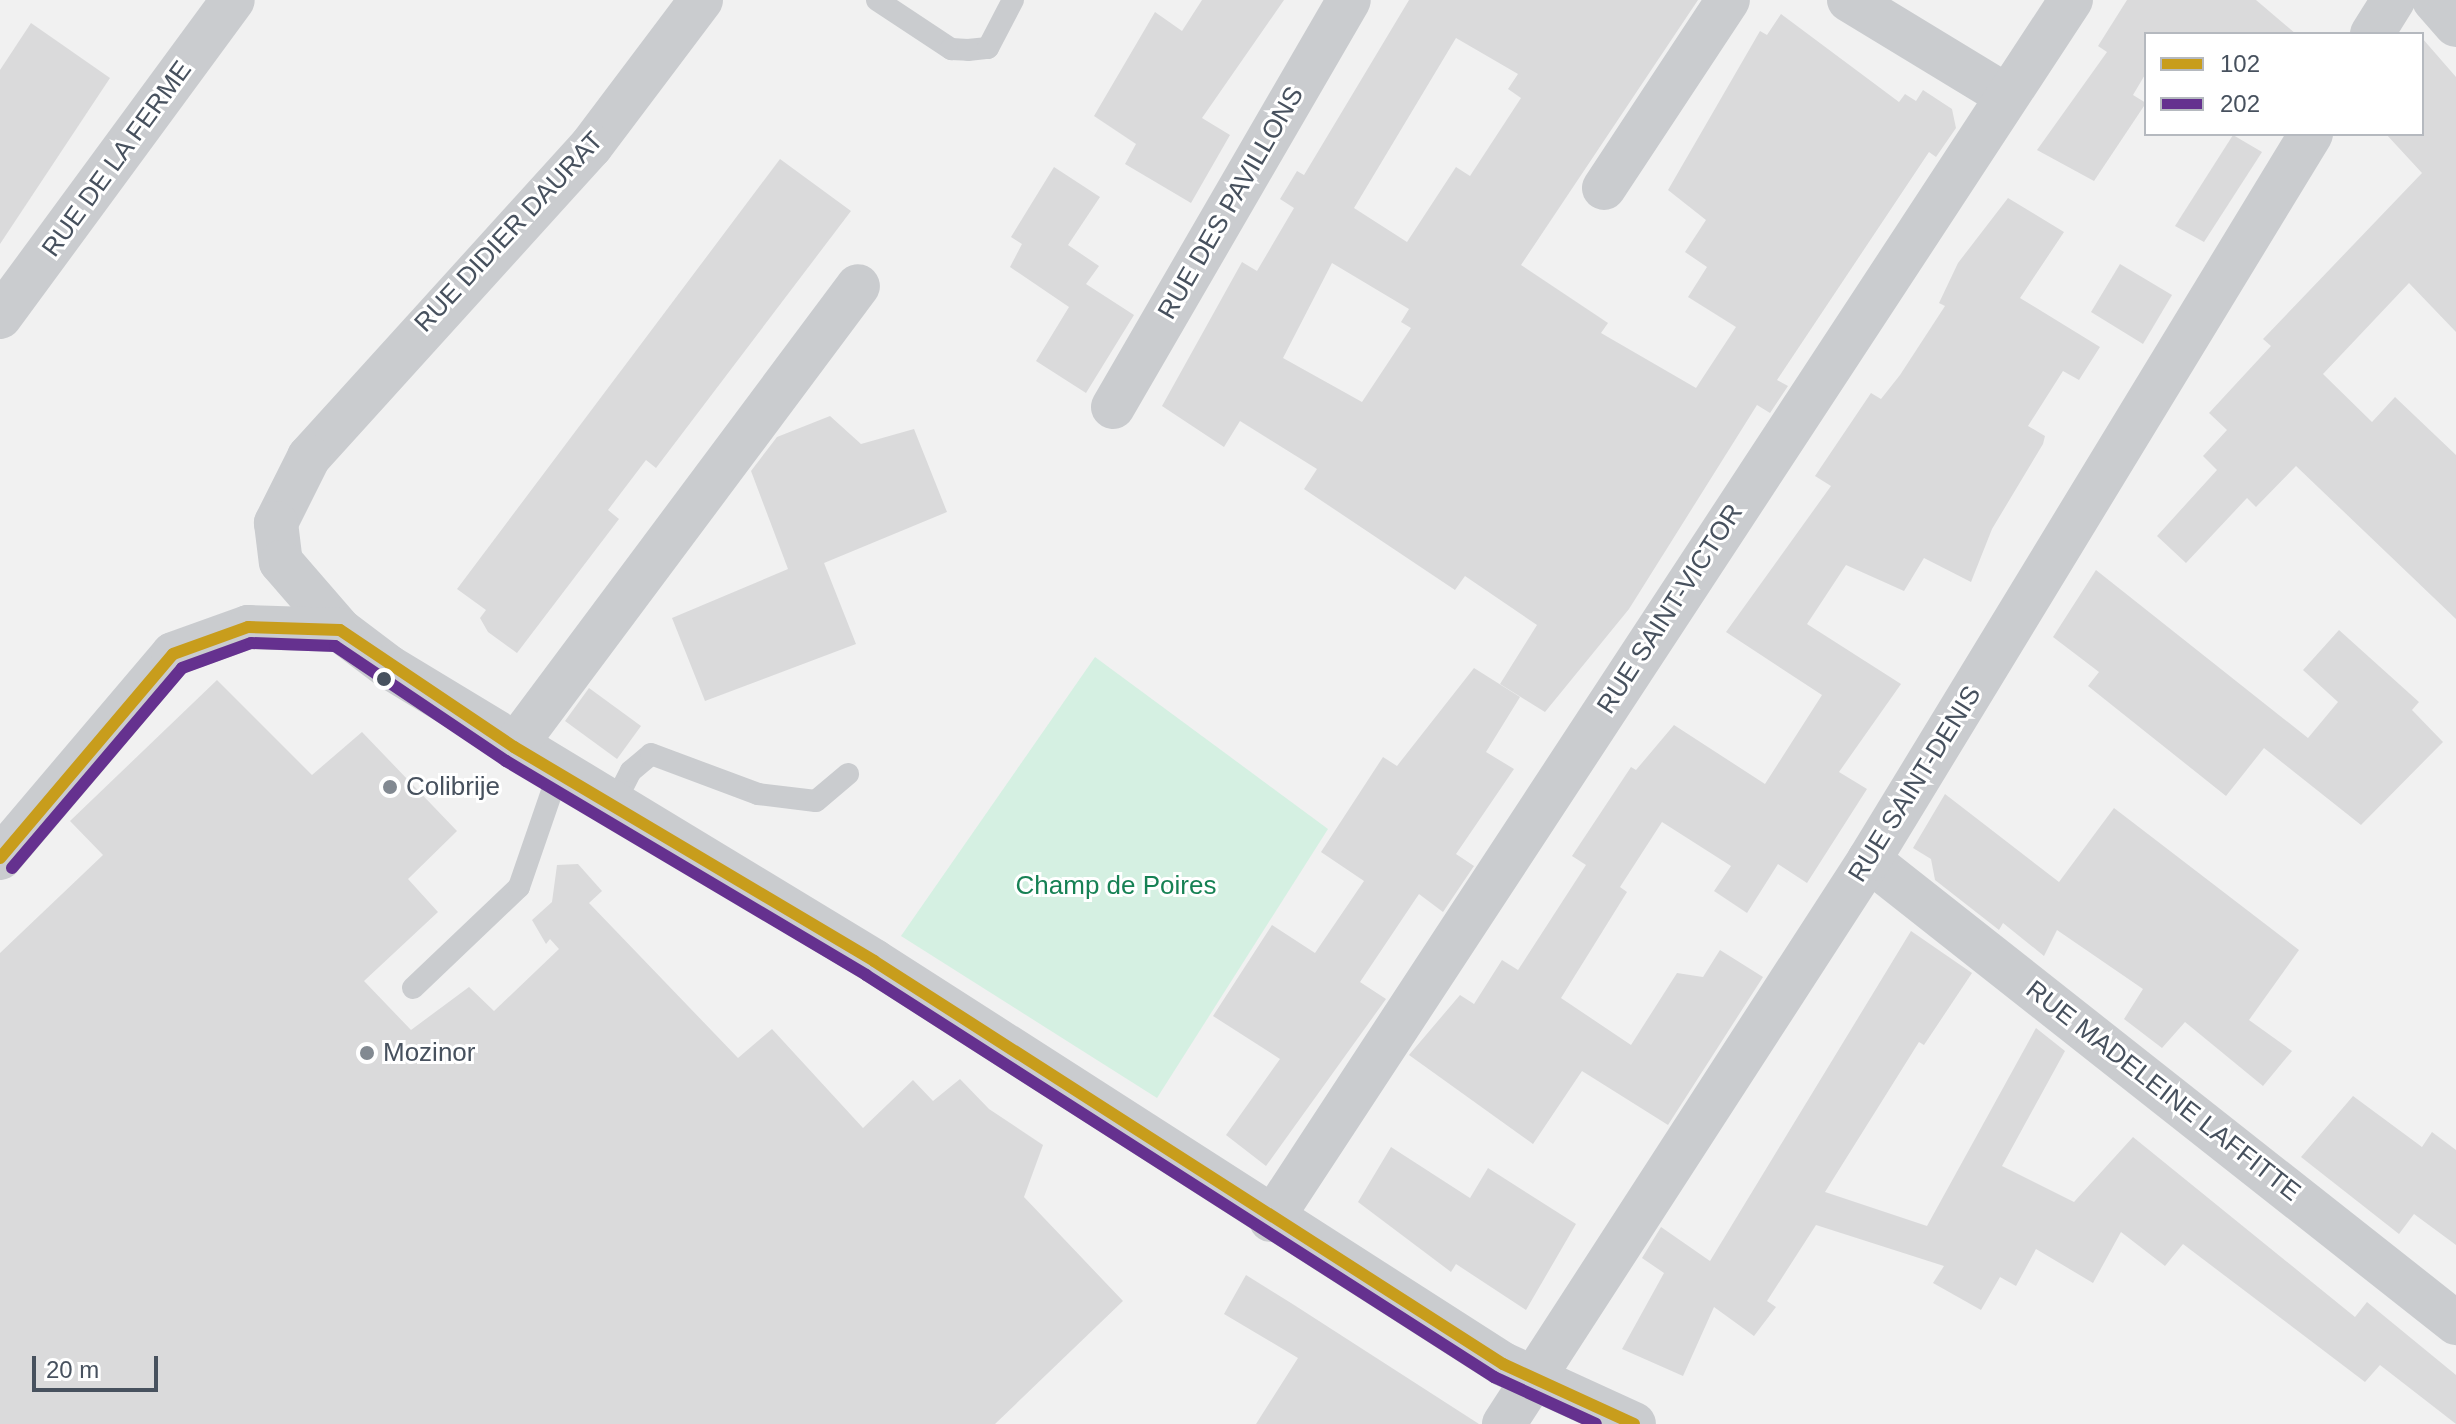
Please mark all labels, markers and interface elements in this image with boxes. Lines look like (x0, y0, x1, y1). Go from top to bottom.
legend (2144, 32, 2424, 136)
text: 102 (2220, 50, 2260, 77)
street label: RUE DE LA FERME (35, 55, 199, 263)
street label: RUE DES PAVILLONS (1152, 81, 1310, 325)
text: 202 (2220, 90, 2260, 117)
street label: RUE DIDIER DAURAT (408, 125, 610, 339)
street label: RUE SAINT-VICTOR (1591, 498, 1749, 720)
unlabelled marker (376, 671, 392, 687)
street label: RUE SAINT-DENIS (1842, 680, 1988, 888)
place label: Colibrije (406, 771, 500, 803)
marker: Colibrije (381, 778, 399, 796)
park label: Champ de Poires (1016, 870, 1216, 902)
street label: RUE MADELEINE LAFFITTE (2020, 974, 2306, 1208)
place label: Mozinor (383, 1037, 475, 1069)
marker: Mozinor (358, 1044, 376, 1062)
scale bar (36, 1340, 162, 1390)
text: 20 m (46, 1356, 99, 1383)

